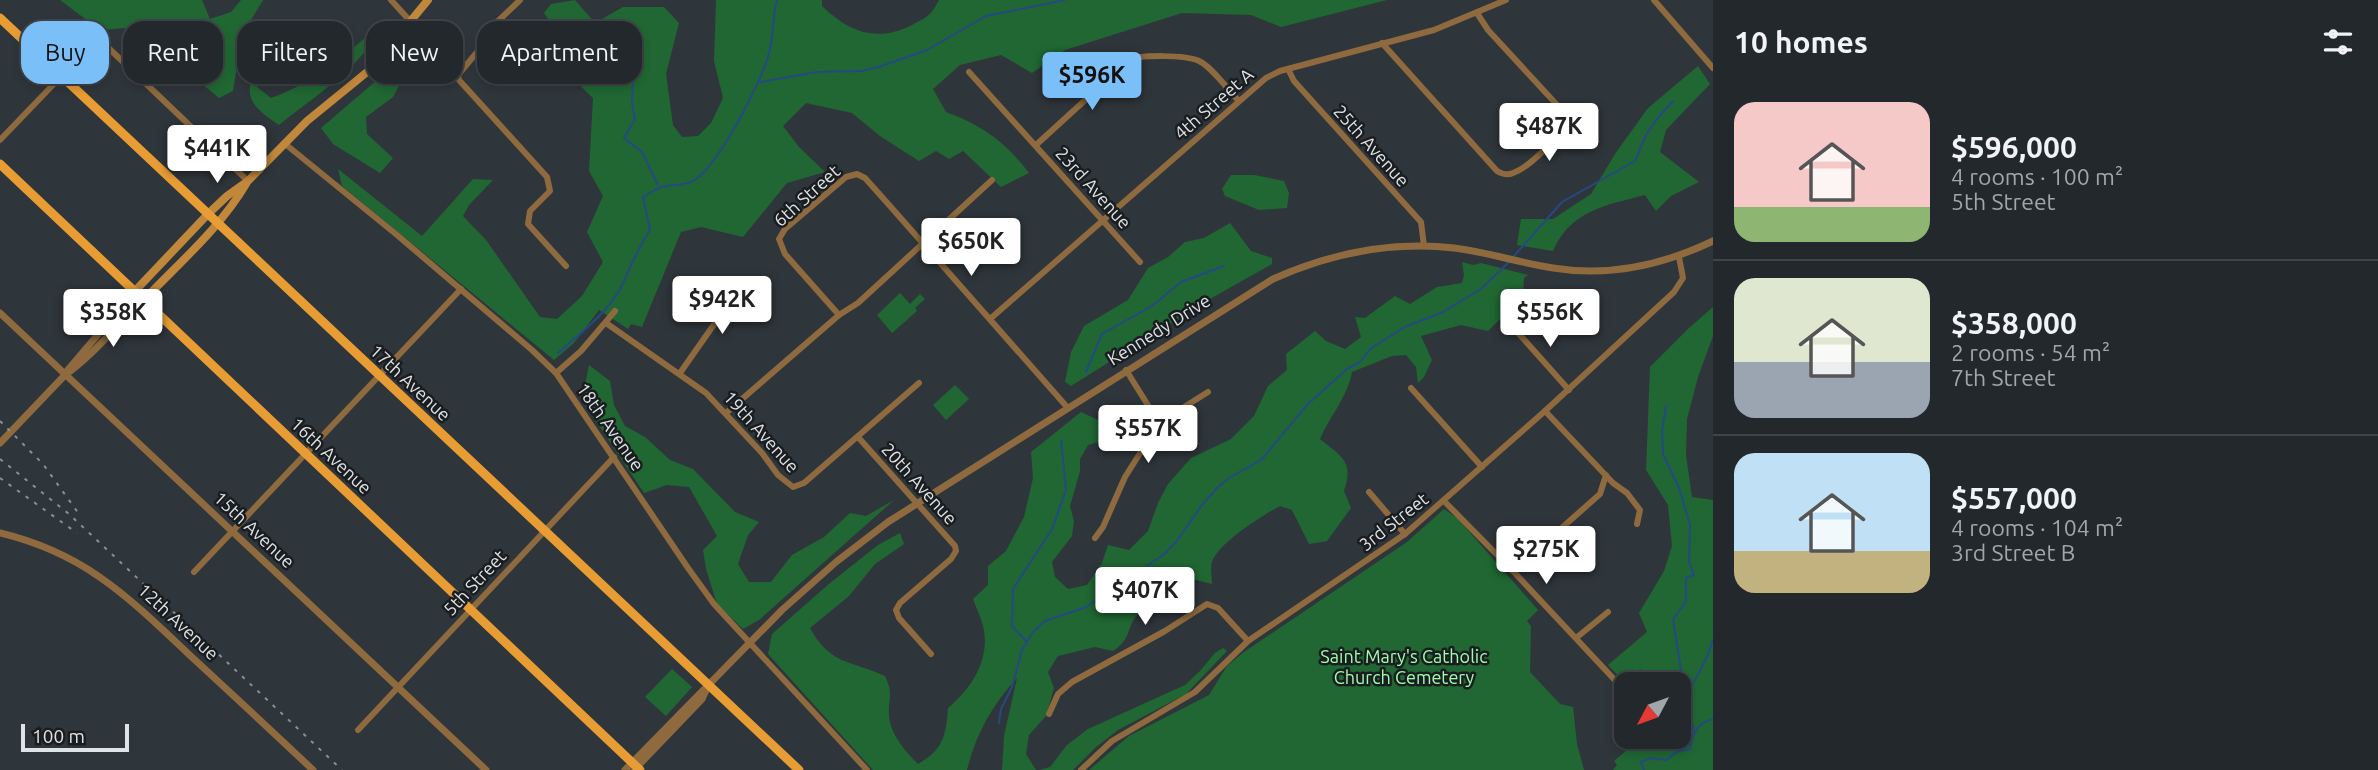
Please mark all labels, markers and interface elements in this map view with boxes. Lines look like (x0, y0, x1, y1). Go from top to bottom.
chip: Buy (21, 21, 109, 84)
chip: Rent (123, 21, 223, 84)
chip: Filters (237, 21, 352, 84)
chip: New (366, 21, 463, 84)
chip: Apartment (477, 21, 642, 84)
icon: filters (2319, 23, 2357, 61)
text: 10 homes (1734, 25, 1868, 59)
pin: $596K (1043, 52, 1141, 112)
text: $596K (1058, 62, 1126, 87)
street label: 4th Street A (1170, 63, 1257, 143)
street label: 25th Avenue (1330, 101, 1413, 190)
pin: $487K (1500, 104, 1598, 163)
text: $487K (1515, 113, 1583, 138)
pin: $441K (168, 125, 266, 185)
icon: home (1790, 130, 1874, 214)
text: $596,000 (1951, 130, 2077, 164)
text: $441K (183, 135, 251, 160)
street label: 23rd Avenue (1052, 143, 1135, 232)
street label: 6th Street (769, 160, 843, 230)
text: 4 rooms · 100 m² (1951, 164, 2123, 189)
text: 5th Street (1951, 189, 2056, 214)
pin: $650K (922, 218, 1020, 278)
text: $650K (937, 228, 1005, 253)
pin: $942K (673, 276, 771, 336)
text: $942K (688, 286, 756, 311)
pin: $358K (64, 290, 162, 349)
street label: Kennedy Drive (1104, 290, 1213, 369)
pin: $556K (1501, 290, 1599, 349)
text: $358K (79, 299, 147, 324)
text: $556K (1516, 299, 1584, 324)
icon: home (1790, 306, 1874, 390)
text: $358,000 (1951, 306, 2077, 340)
street label: 17th Avenue (366, 340, 455, 425)
text: 2 rooms · 54 m² (1951, 340, 2110, 365)
text: 7th Street (1951, 365, 2056, 390)
street label: 18th Avenue (573, 379, 648, 474)
street label: 19th Avenue (720, 387, 803, 476)
pin: $557K (1099, 406, 1197, 465)
street label: 16th Avenue (287, 413, 376, 498)
text: $557K (1114, 415, 1182, 440)
street label: 20th Avenue (878, 439, 961, 528)
icon: home (1790, 481, 1874, 565)
text: $557,000 (1951, 481, 2077, 515)
street label: 15th Avenue (210, 487, 299, 572)
street label: 3rd Street (1355, 488, 1432, 554)
text: 4 rooms · 104 m² (1951, 515, 2123, 540)
pin: $275K (1497, 526, 1595, 586)
text: $275K (1512, 536, 1580, 561)
text: 3rd Street B (1951, 540, 2075, 565)
street label: 5th Street (439, 546, 510, 619)
pin: $407K (1096, 568, 1194, 627)
text: $407K (1111, 577, 1179, 602)
street label: 12th Avenue (134, 579, 223, 664)
park label: Saint Mary's Catholic Church Cemetery (1320, 646, 1488, 687)
north arrow (1614, 672, 1690, 749)
map controls (1614, 672, 1691, 749)
scale bar (21, 721, 130, 753)
text: 100 m (32, 725, 85, 747)

